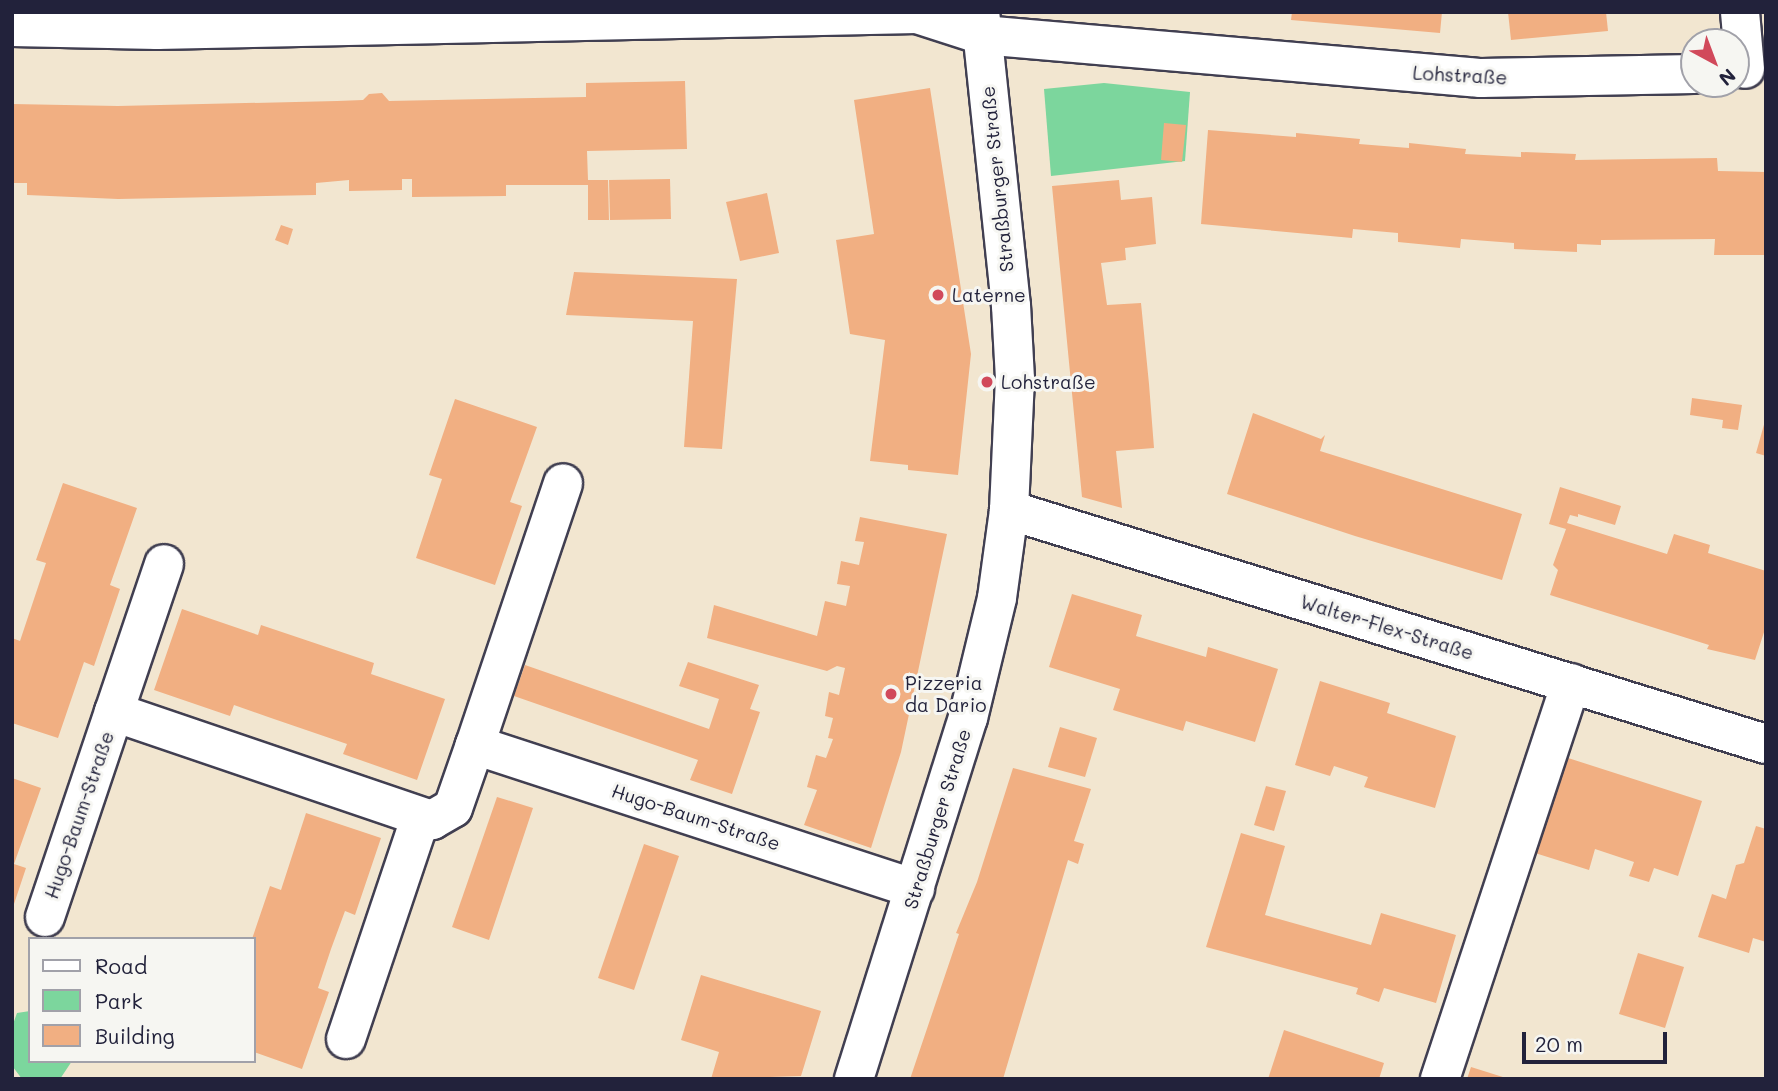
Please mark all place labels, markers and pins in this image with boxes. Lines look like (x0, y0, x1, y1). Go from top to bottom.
place label: Laterne (952, 284, 1026, 306)
marker: Laterne (930, 287, 946, 303)
place label: Lohstraße (1001, 371, 1096, 393)
marker: Lohstraße (979, 374, 995, 390)
place label: Pizzeria da Dario (905, 672, 986, 716)
marker: Pizzeria da Dario (883, 686, 899, 702)

